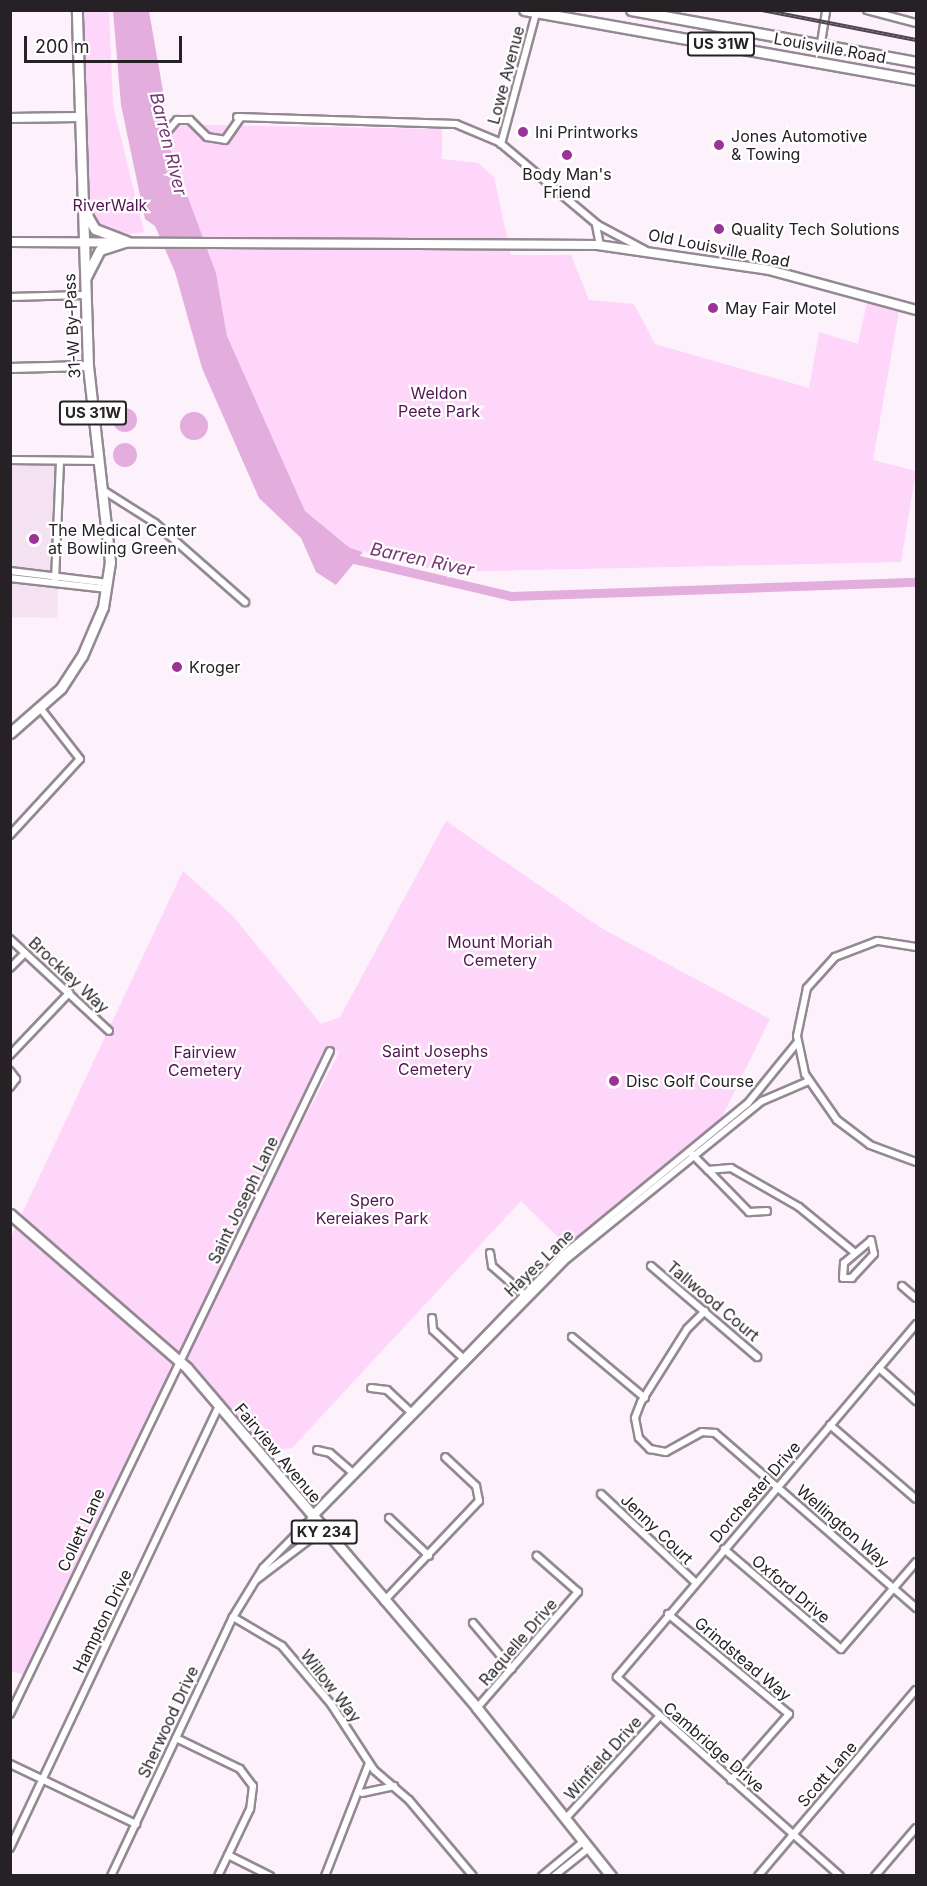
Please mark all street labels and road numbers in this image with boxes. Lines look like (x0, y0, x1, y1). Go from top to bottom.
street label: Lowe Avenue (484, 24, 528, 126)
street label: Louisville Road (772, 29, 888, 67)
road number: US 31W (686, 32, 756, 56)
street label: Old Louisville Road (647, 225, 791, 271)
street label: 31-W By-Pass (60, 273, 84, 379)
road number: US 31W (58, 401, 128, 425)
street label: Brockley Way (25, 933, 113, 1017)
street label: Saint Joseph Lane (204, 1133, 282, 1267)
street label: Hayes Lane (501, 1225, 577, 1301)
street label: Tallwood Court (663, 1257, 763, 1345)
street label: Fairview Avenue (231, 1399, 325, 1507)
street label: Dorchester Drive (706, 1437, 804, 1547)
street label: Wellington Way (793, 1481, 893, 1571)
street label: Collett Lane (53, 1485, 109, 1575)
street label: Jenny Court (617, 1490, 697, 1568)
road number: KY 234 (290, 1520, 358, 1544)
street label: Oxford Drive (748, 1551, 834, 1627)
street label: Hampton Drive (69, 1566, 135, 1676)
street label: Raquelle Drive (475, 1595, 561, 1689)
street label: Grindstead Way (691, 1613, 795, 1705)
street label: Willow Way (297, 1646, 365, 1726)
street label: Sherwood Drive (134, 1663, 202, 1781)
street label: Cambridge Drive (659, 1698, 769, 1796)
street label: Winfield Drive (560, 1712, 646, 1804)
street label: Scott Lane (793, 1737, 861, 1811)

